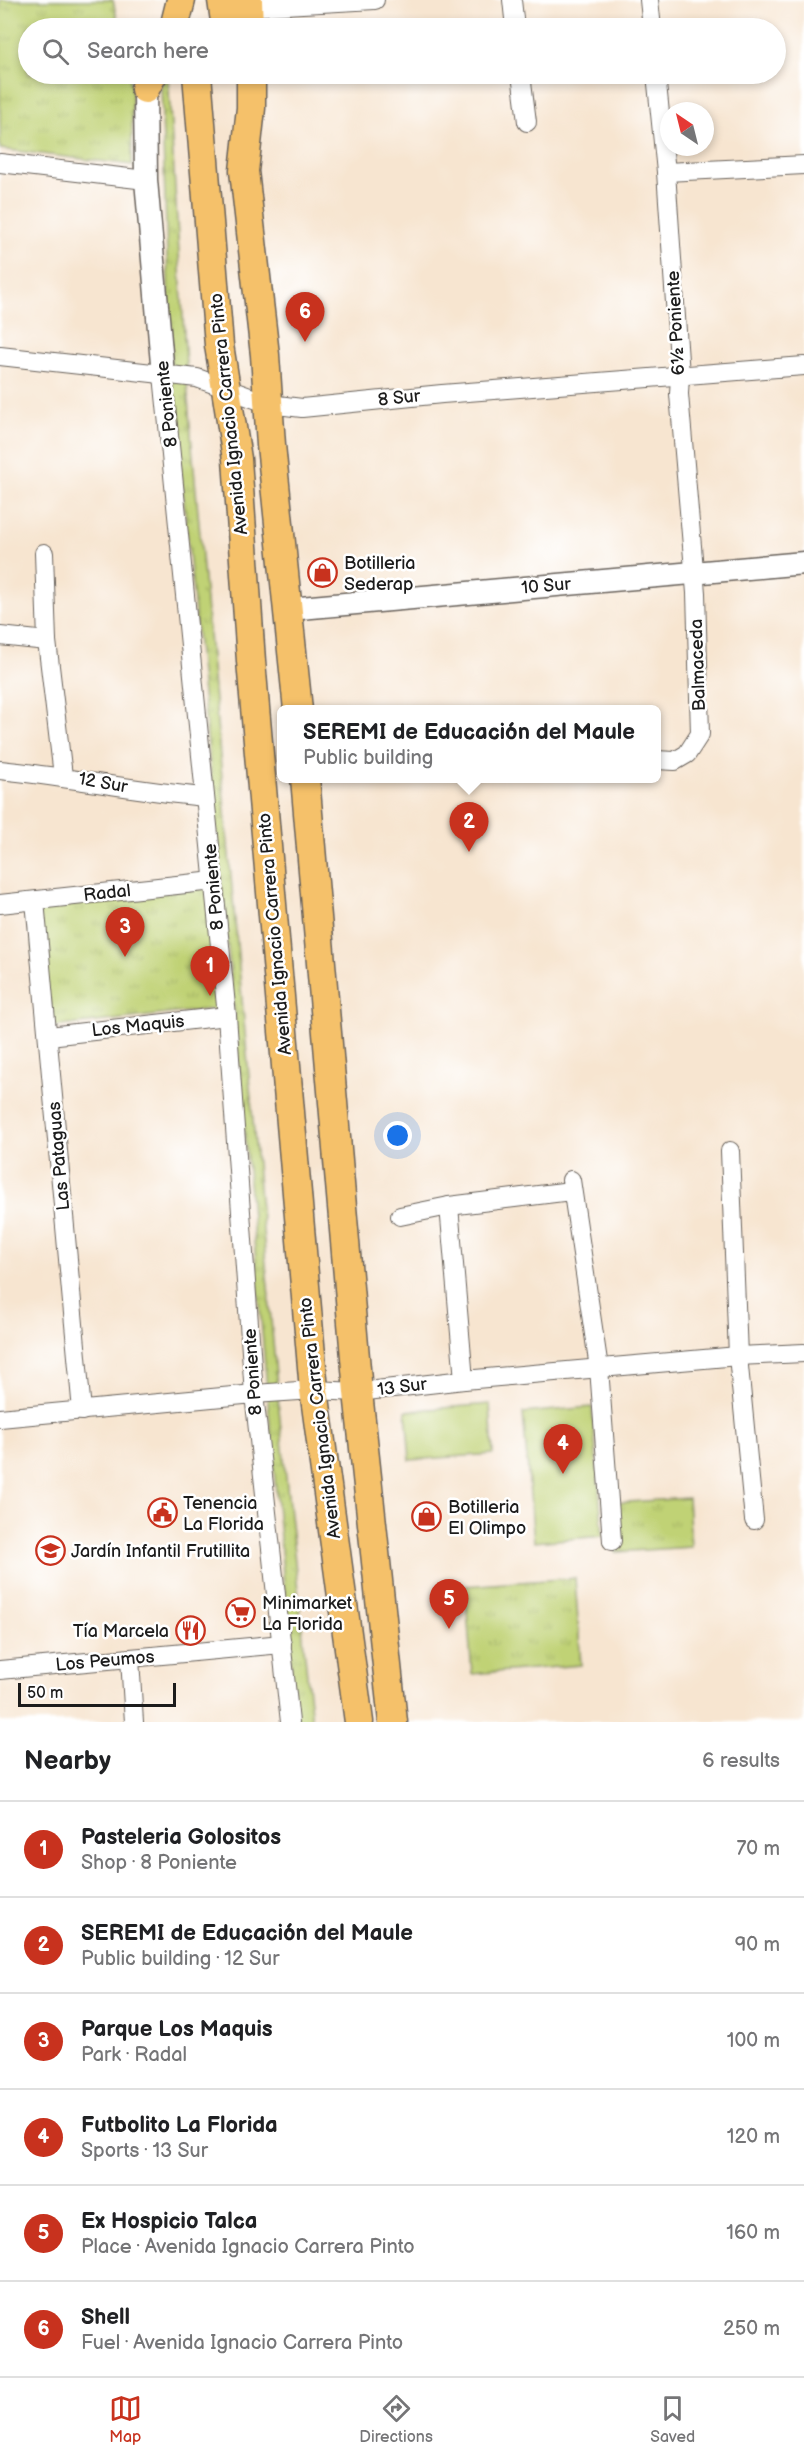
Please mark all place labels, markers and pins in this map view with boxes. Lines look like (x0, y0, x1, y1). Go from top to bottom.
pin: 6 (286, 292, 324, 342)
place label: Botilleria Sederap (344, 553, 416, 595)
shop icon: Botilleria Sederap (307, 557, 339, 589)
pin: 2 (450, 802, 488, 852)
pin: 3 (106, 908, 144, 957)
pin: 1 (190, 946, 230, 996)
pin: 4 (544, 1424, 582, 1474)
place label: Tenencia La Florida (183, 1493, 264, 1535)
public building icon: Tenencia La Florida (146, 1497, 178, 1529)
place label: Botilleria El Olimpo (448, 1497, 526, 1539)
shop icon: Botilleria El Olimpo (411, 1501, 443, 1533)
school or university icon: Jardín Infantil Frutillita (34, 1535, 66, 1567)
place label: Jardín Infantil Frutillita (71, 1541, 250, 1562)
pin: 5 (430, 1580, 468, 1629)
place label: Minimarket La Florida (262, 1593, 353, 1635)
supermarket icon: Minimarket La Florida (225, 1597, 257, 1629)
restaurant icon: Tía Marcela (174, 1615, 206, 1647)
place label: Tía Marcela (73, 1621, 169, 1642)

